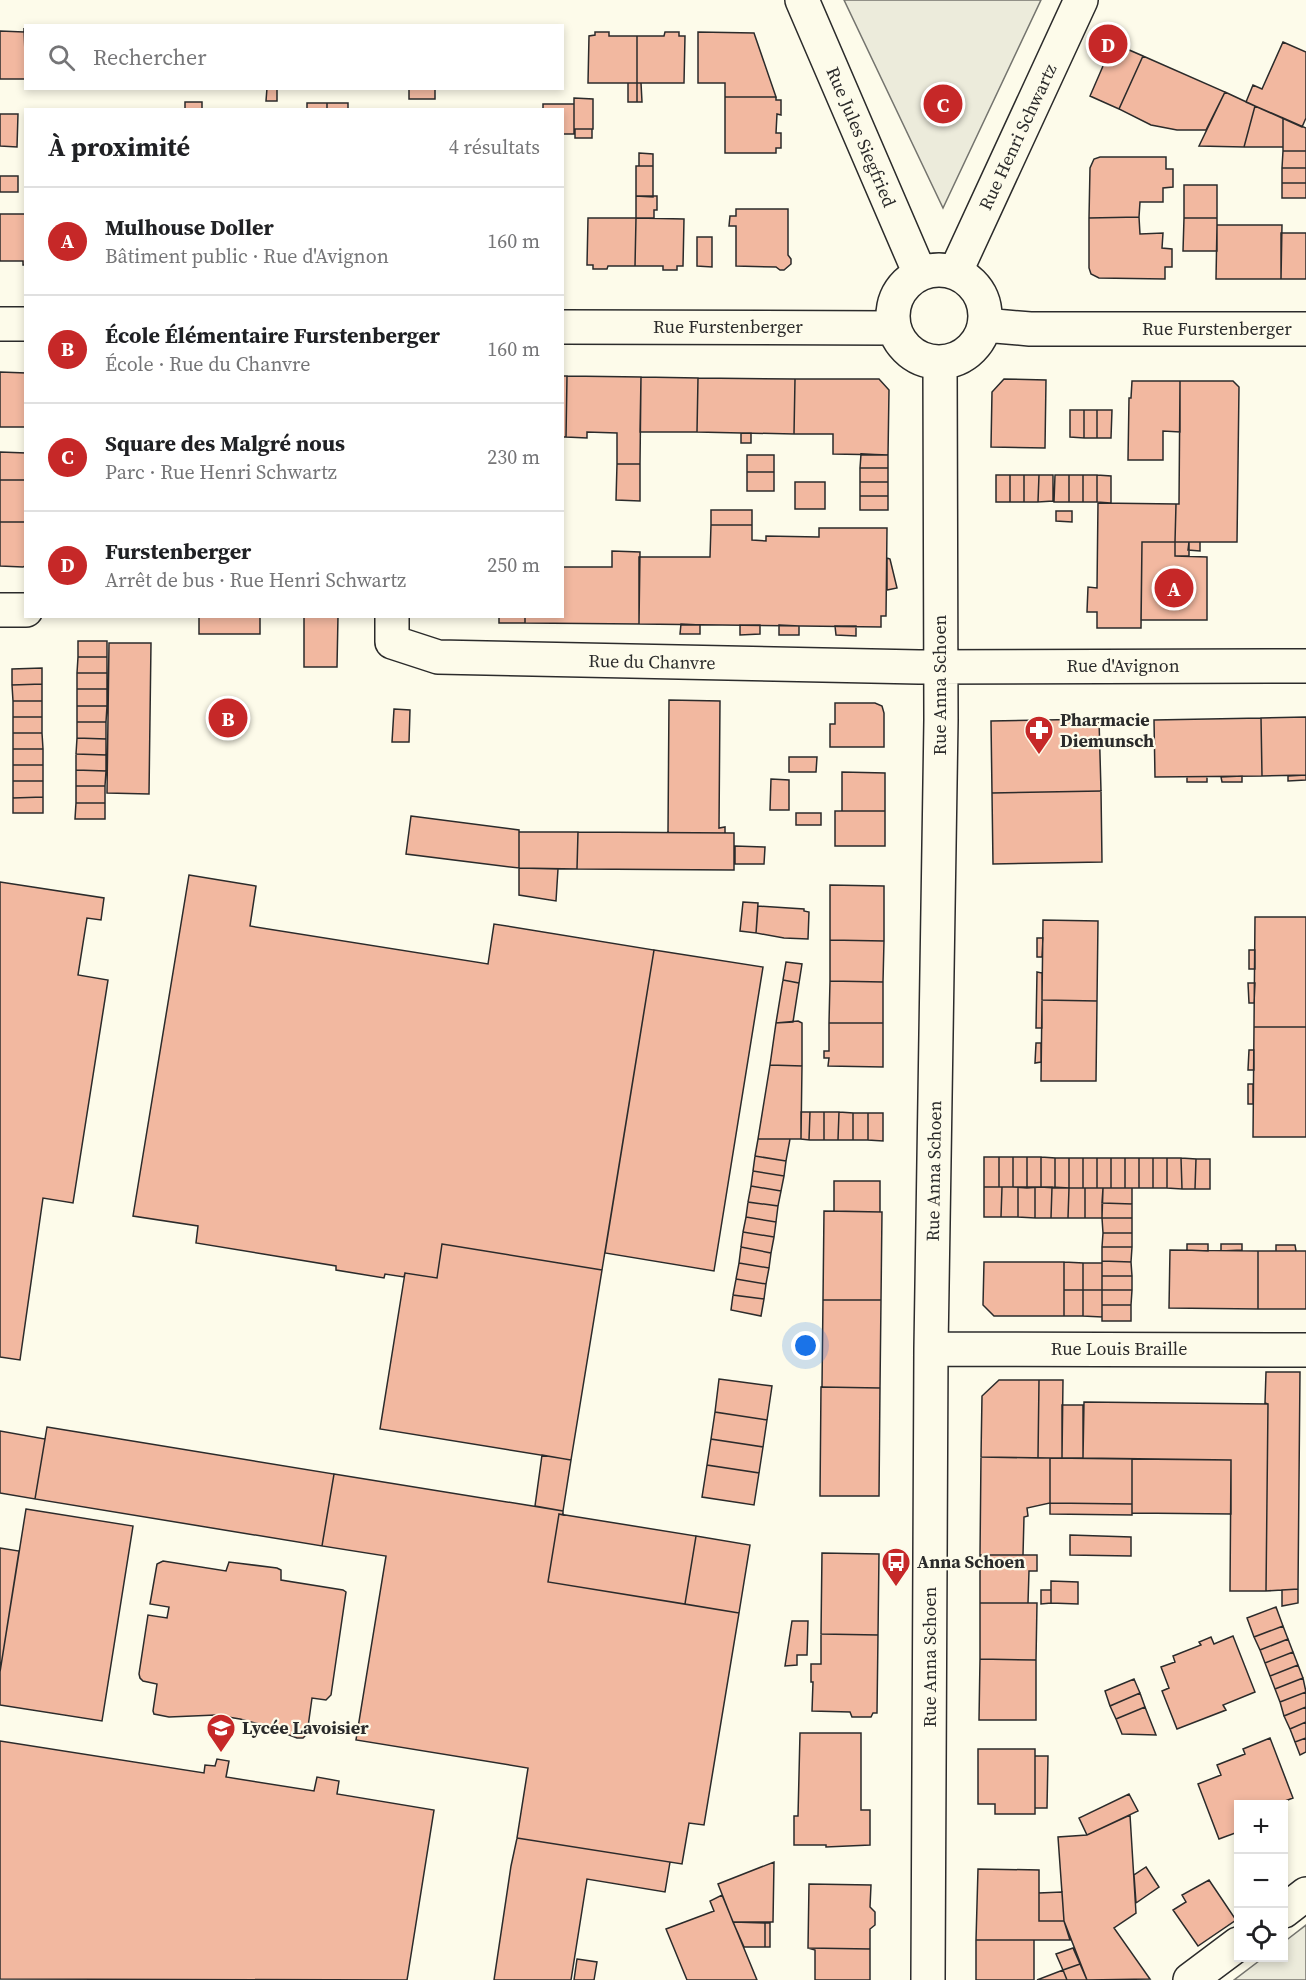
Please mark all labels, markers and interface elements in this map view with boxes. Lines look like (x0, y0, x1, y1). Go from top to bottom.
pin: D (1088, 22, 1128, 66)
search box (24, 24, 564, 90)
icon: search (45, 41, 78, 74)
text: Rechercher (93, 42, 207, 72)
street label: Rue Henri Schwartz (973, 59, 1062, 214)
street label: Rue Jules Siegfried (821, 63, 902, 211)
pin: C (924, 82, 962, 126)
text: À proximité (48, 129, 190, 165)
text: 4 résultats (449, 133, 540, 161)
text: Mulhouse Doller (105, 212, 274, 242)
text: A (61, 227, 74, 255)
text: 160 m (487, 227, 540, 255)
text: Bâtiment public · Rue d'Avignon (105, 242, 389, 270)
street label: Rue Furstenberger (653, 314, 803, 339)
street label: Rue Furstenberger (1142, 316, 1292, 341)
text: École Élémentaire Furstenberger (105, 320, 440, 350)
text: B (61, 335, 74, 363)
text: 160 m (487, 335, 540, 363)
text: École · Rue du Chanvre (105, 350, 310, 378)
text: Square des Malgré nous (105, 428, 345, 458)
text: C (61, 443, 74, 471)
text: 230 m (487, 443, 540, 471)
text: Parc · Rue Henri Schwartz (105, 458, 337, 486)
text: Furstenberger (105, 536, 251, 566)
text: D (60, 551, 75, 579)
text: 250 m (487, 551, 540, 579)
text: Arrêt de bus · Rue Henri Schwartz (105, 566, 406, 594)
pin: A (1154, 566, 1194, 610)
street label: Rue Anna Schoen (927, 614, 952, 755)
street label: Rue du Chanvre (588, 648, 716, 675)
street label: Rue d'Avignon (1066, 653, 1180, 678)
pin: B (208, 696, 248, 740)
place label: Pharmacie Diemunsch (1060, 707, 1154, 753)
pharmacy icon: Pharmacie Diemunsch (1023, 714, 1055, 756)
street label: Rue Anna Schoen (920, 1100, 947, 1242)
your location (791, 1331, 820, 1360)
street label: Rue Louis Braille (1051, 1336, 1187, 1361)
bus stop icon: Anna Schoen (880, 1546, 912, 1588)
place label: Anna Schoen (917, 1549, 1025, 1574)
street label: Rue Anna Schoen (917, 1586, 942, 1727)
school or university icon: Lycée Lavoisier (205, 1712, 237, 1754)
place label: Lycée Lavoisier (242, 1715, 369, 1740)
map controls (1234, 1800, 1288, 1962)
button: + (1234, 1800, 1288, 1854)
button: − (1234, 1854, 1288, 1908)
button: locate (1234, 1908, 1288, 1962)

